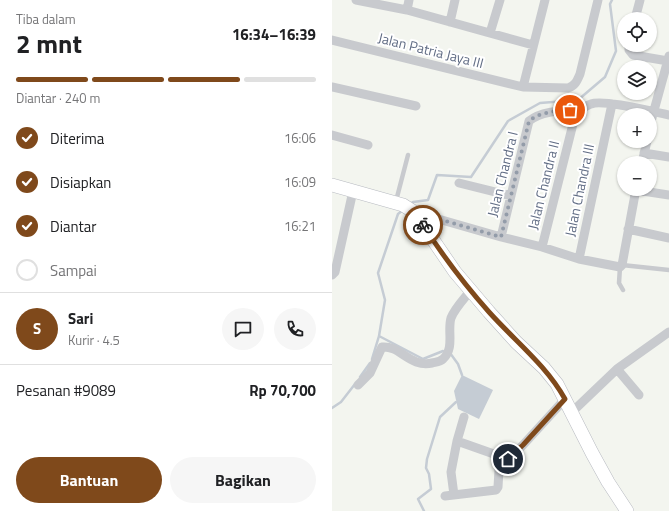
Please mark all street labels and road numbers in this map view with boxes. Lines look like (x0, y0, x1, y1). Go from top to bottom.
street label: Jalan Patria Jaya III (376, 27, 486, 73)
street label: Jalan Chandra I (481, 129, 523, 219)
street label: Jalan Chandra II (522, 138, 564, 232)
street label: Jalan Chandra III (559, 142, 599, 238)

